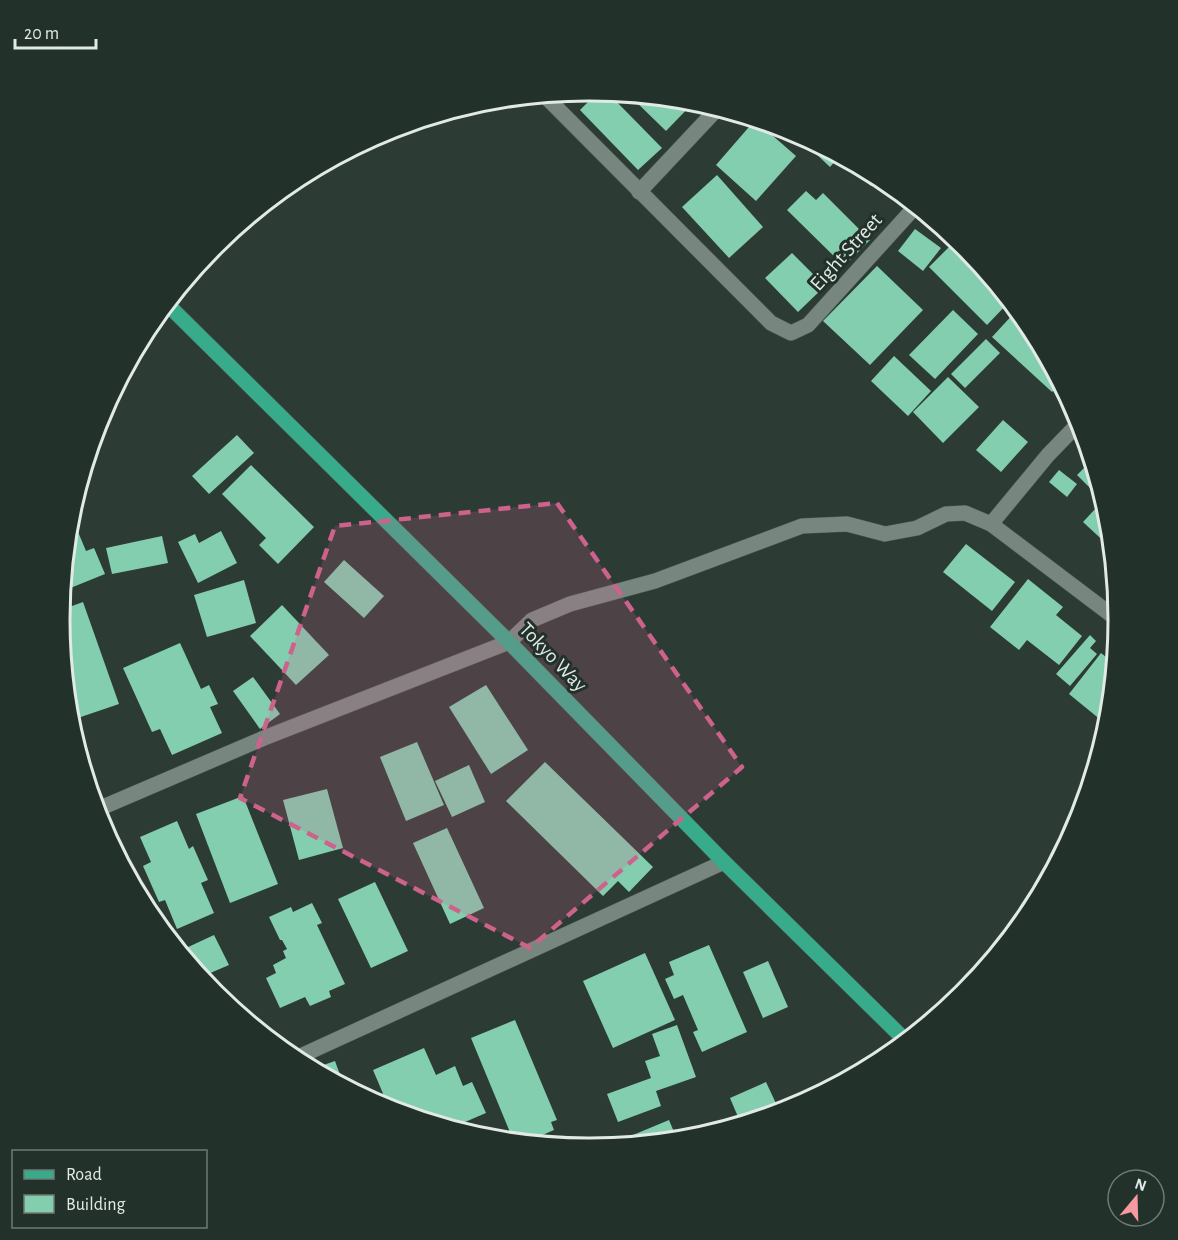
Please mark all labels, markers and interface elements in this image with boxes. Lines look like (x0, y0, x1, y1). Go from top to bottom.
scale bar (15, 12, 96, 50)
text: 20 m (24, 25, 59, 43)
street label: Eight Street (806, 209, 886, 295)
street label: Tokyo Way (515, 618, 591, 696)
legend (12, 1150, 207, 1228)
text: Road (66, 1166, 102, 1184)
north arrow (1106, 1168, 1166, 1228)
text: N (1133, 1175, 1148, 1194)
text: Building (66, 1196, 126, 1214)

